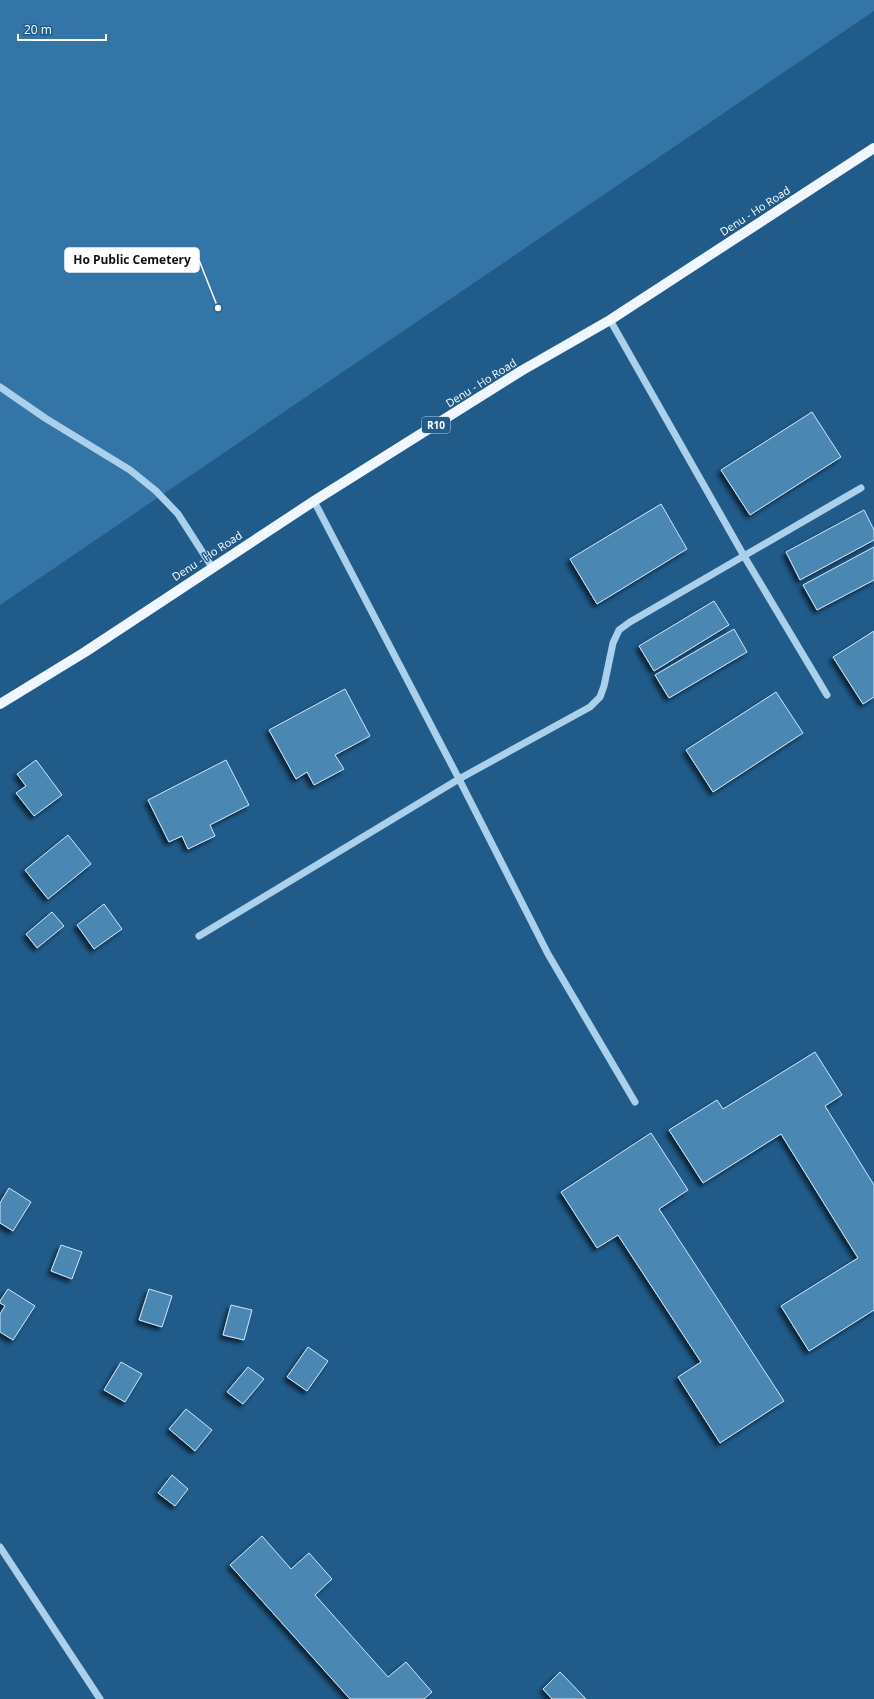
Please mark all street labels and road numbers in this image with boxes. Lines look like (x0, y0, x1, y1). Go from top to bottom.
street label: Denu - Ho Road (717, 182, 793, 239)
street label: Denu - Ho Road (443, 355, 519, 410)
road number: R10 (422, 417, 450, 433)
street label: Denu - Ho Road (169, 527, 245, 584)

